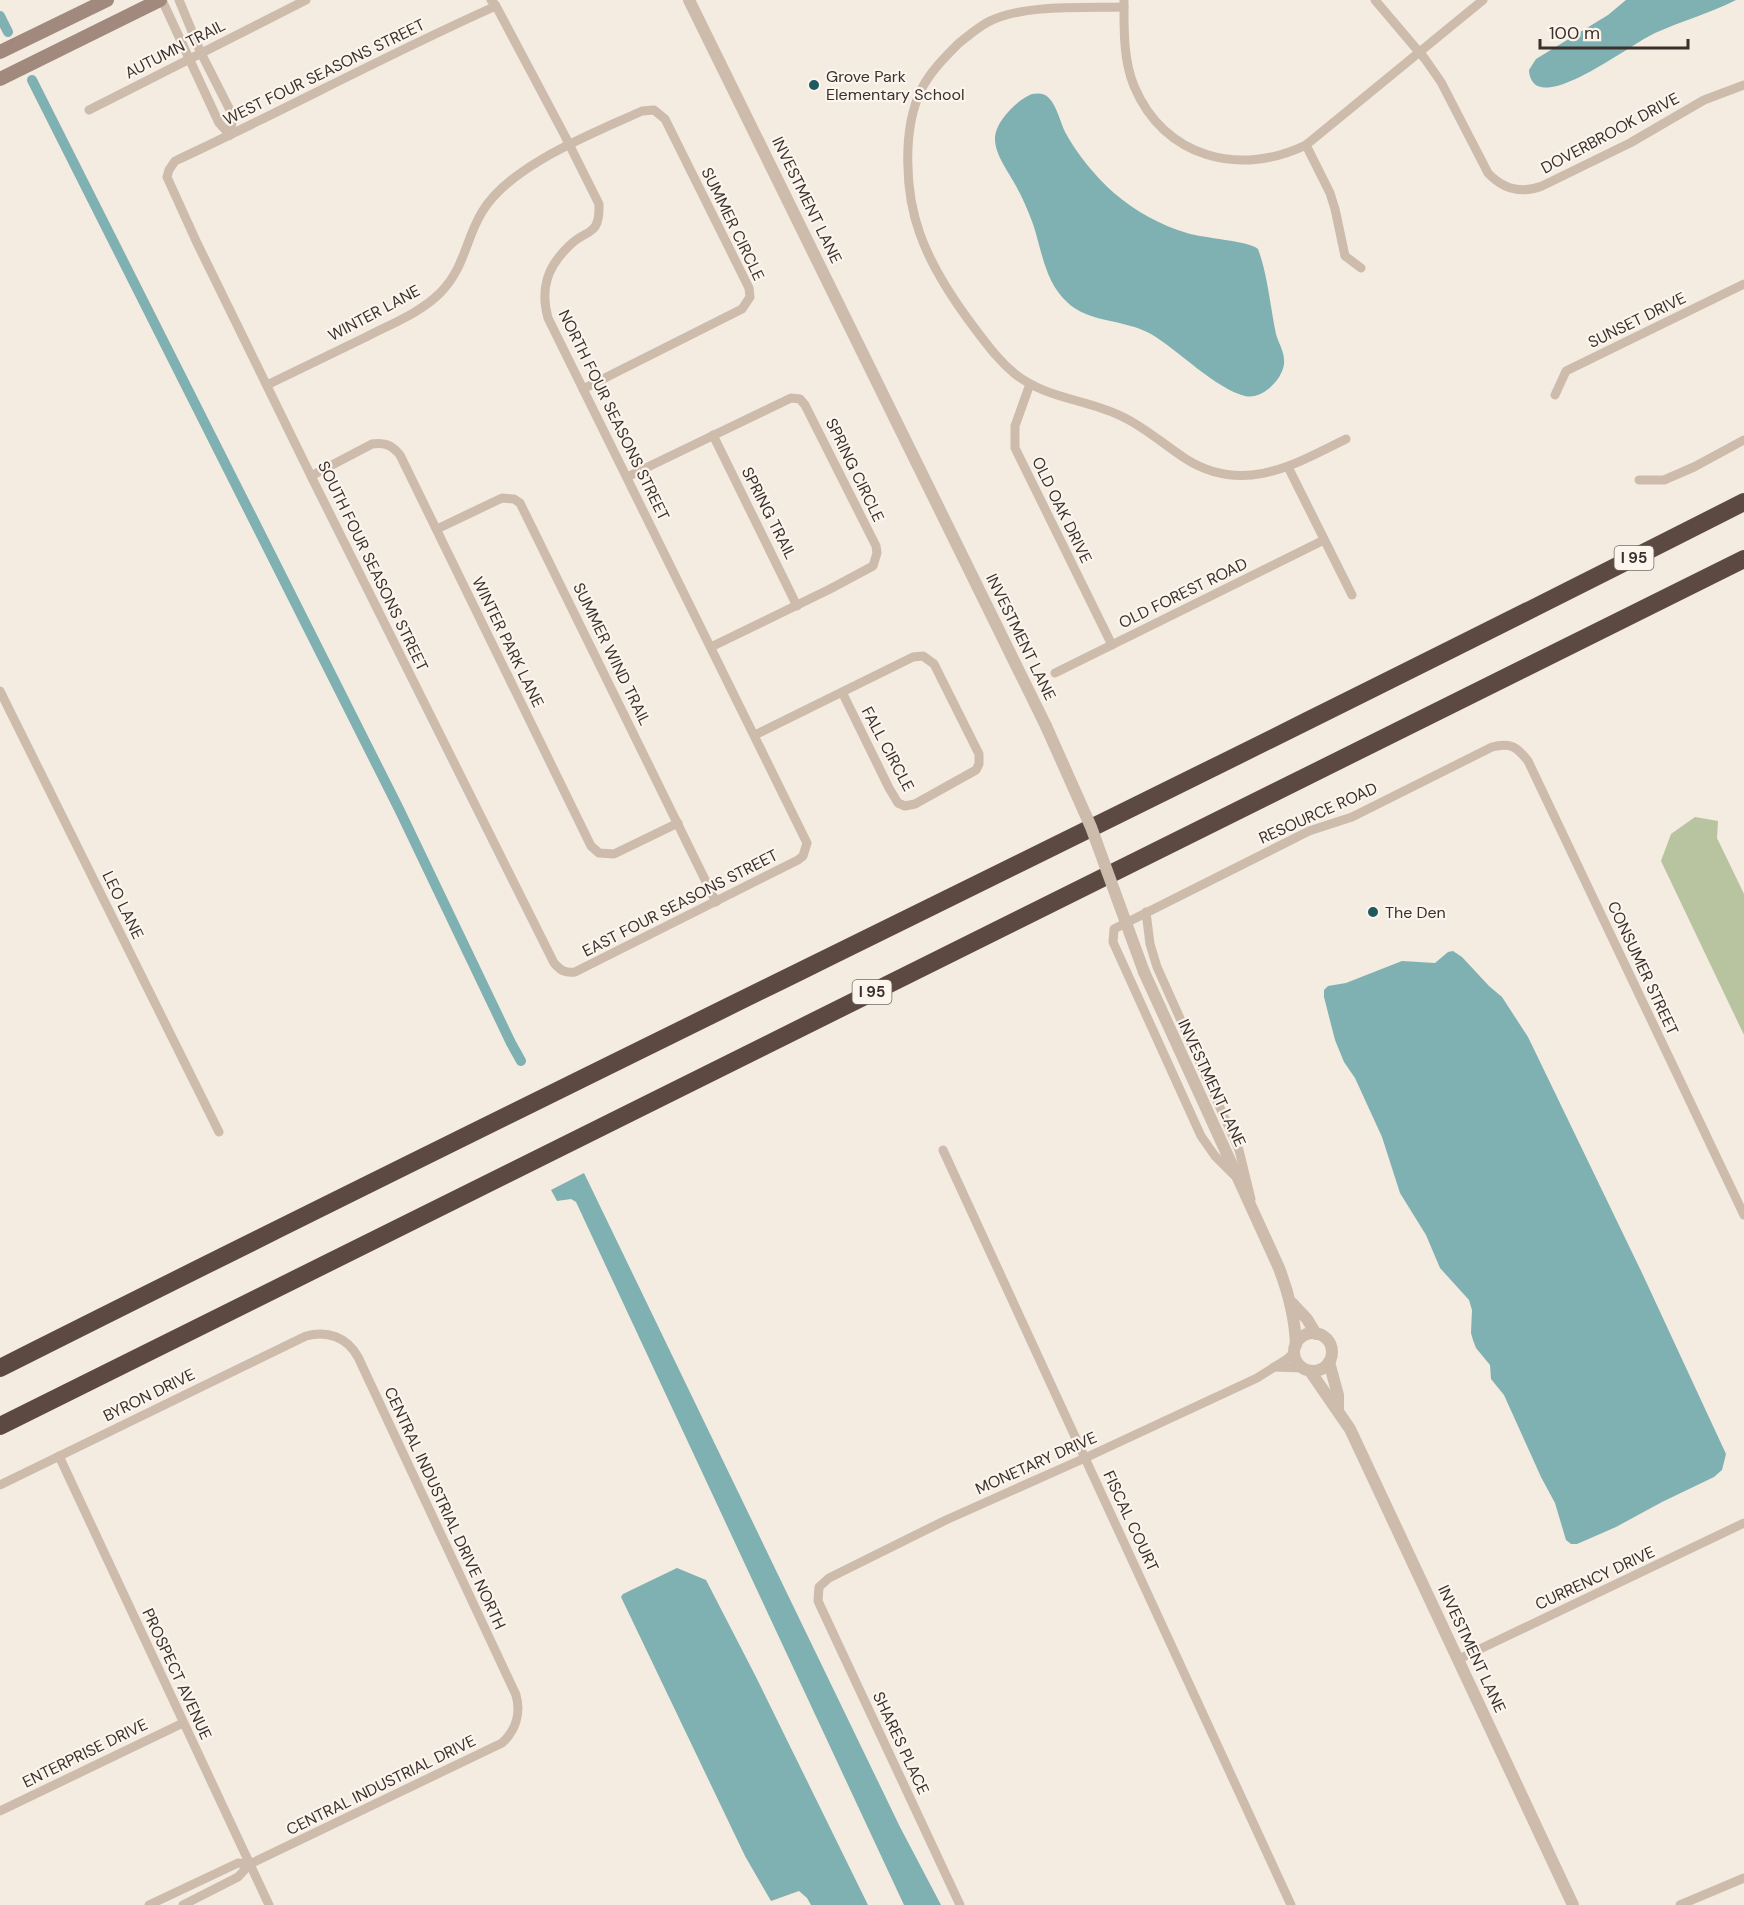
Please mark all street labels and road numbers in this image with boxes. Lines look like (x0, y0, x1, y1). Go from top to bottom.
street label: WEST FOUR SEASONS STREET (220, 14, 428, 130)
street label: AUTUMN TRAIL (121, 15, 229, 83)
street label: DOVERBROOK DRIVE (1537, 88, 1683, 178)
street label: INVESTMENT LANE (767, 133, 847, 267)
street label: SUMMER CIRCLE (697, 164, 769, 284)
street label: WINTER LANE (324, 280, 424, 346)
street label: SUNSET DRIVE (1585, 287, 1689, 353)
street label: NORTH FOUR SEASONS STREET (554, 306, 674, 524)
street label: SPRING CIRCLE (821, 415, 889, 525)
street label: OLD OAK DRIVE (1027, 453, 1097, 567)
street label: SOUTH FOUR SEASONS STREET (313, 457, 433, 675)
street label: SPRING TRAIL (737, 463, 801, 563)
road number: I 95 (1614, 546, 1654, 570)
street label: OLD FOREST ROAD (1115, 553, 1251, 633)
street label: INVESTMENT LANE (981, 570, 1061, 704)
street label: WINTER PARK LANE (467, 573, 549, 711)
street label: SUMMER WIND TRAIL (568, 579, 656, 729)
street label: FALL CIRCLE (857, 703, 919, 795)
street label: RESOURCE ROAD (1255, 777, 1381, 849)
street label: EAST FOUR SEASONS STREET (579, 844, 781, 962)
street label: LEO LANE (98, 867, 148, 943)
street label: CONSUMER STREET (1603, 898, 1683, 1038)
road number: I 95 (852, 980, 892, 1004)
street label: INVESTMENT LANE (1173, 1016, 1251, 1150)
street label: BYRON DRIVE (100, 1364, 198, 1426)
street label: CENTRAL INDUSTRIAL DRIVE NORTH (379, 1383, 511, 1633)
street label: MONETARY DRIVE (972, 1427, 1100, 1499)
street label: FISCAL COURT (1098, 1467, 1164, 1575)
street label: CURRENCY DRIVE (1532, 1541, 1658, 1615)
street label: INVESTMENT LANE (1433, 1582, 1511, 1716)
street label: PROSPECT AVENUE (137, 1605, 217, 1743)
street label: SHARES PLACE (868, 1688, 934, 1798)
street label: ENTERPRISE DRIVE (19, 1714, 151, 1792)
street label: CENTRAL INDUSTRIAL DRIVE (283, 1730, 479, 1840)

